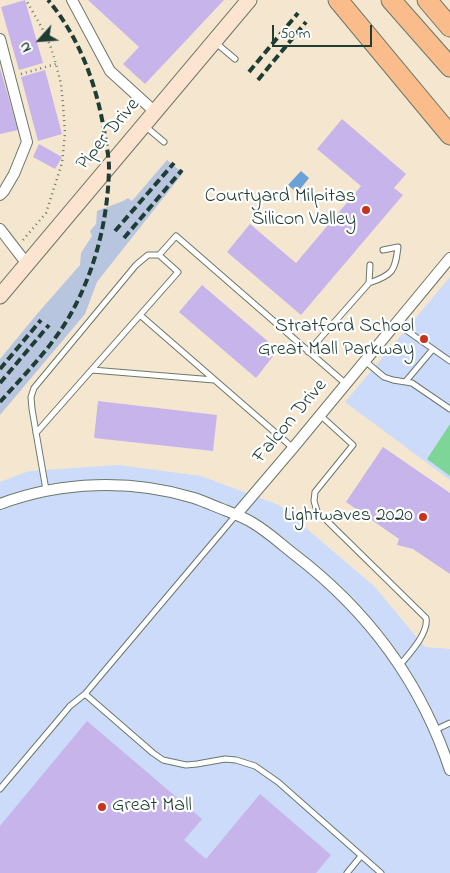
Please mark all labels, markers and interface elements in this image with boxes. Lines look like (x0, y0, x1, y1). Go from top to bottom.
north arrow (15, 15, 65, 65)
scale bar (275, 15, 375, 47)
text: 50 m (280, 23, 310, 45)
text: N (15, 38, 38, 56)
street label: Piper Drive (72, 94, 146, 176)
place label: Courtyard Milpitas Silicon Valley (205, 186, 356, 233)
marker: Courtyard Milpitas Silicon Valley (360, 204, 372, 216)
place label: Stratford School Great Mall Parkway (258, 316, 414, 363)
marker: Stratford School Great Mall Parkway (418, 333, 430, 345)
street label: Falcon Drive (249, 375, 333, 469)
place label: Lightwaves 2020 (284, 505, 413, 529)
marker: Lightwaves 2020 (417, 511, 429, 523)
place label: Great Mall (112, 795, 192, 819)
marker: Great Mall (96, 801, 108, 813)

